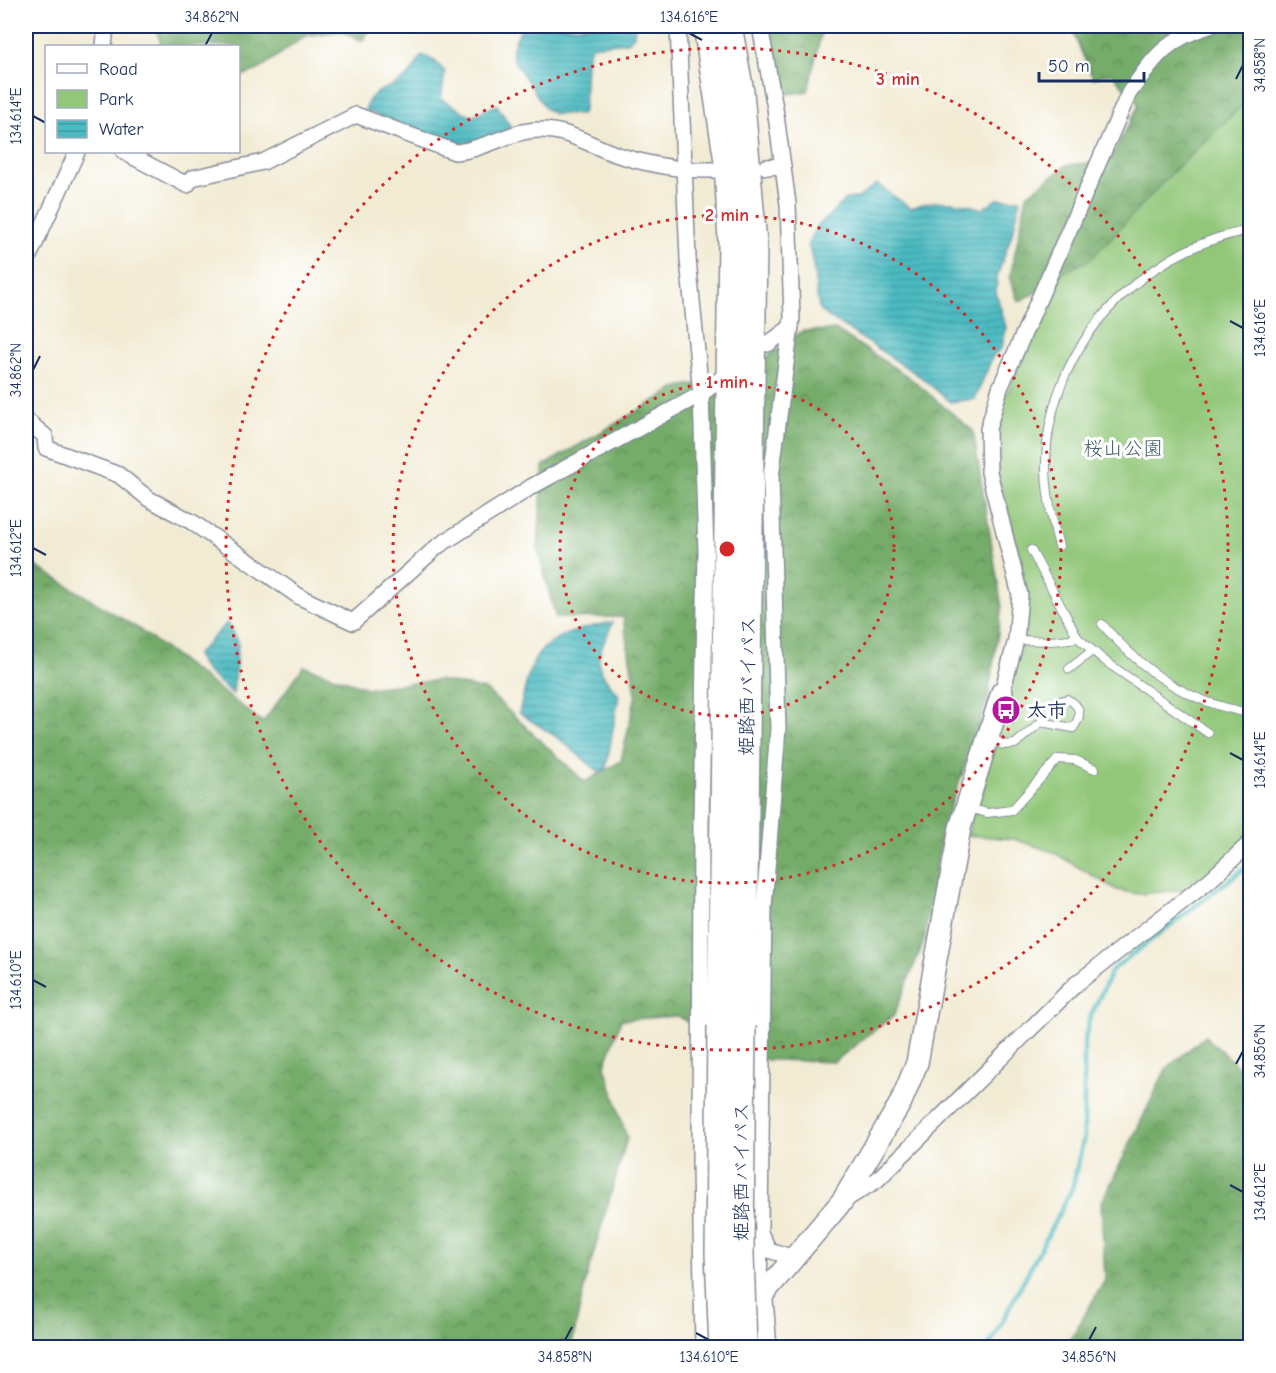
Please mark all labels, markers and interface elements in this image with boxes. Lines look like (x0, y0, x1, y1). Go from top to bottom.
text: 34.862°N (185, 8, 239, 26)
text: 134.616°E (660, 8, 718, 26)
text: 34.858°N (1251, 38, 1269, 92)
legend (45, 45, 240, 153)
scale bar (1039, 45, 1144, 83)
text: 50 m (1048, 56, 1090, 77)
text: Road (99, 59, 138, 80)
text: 3 min (876, 69, 920, 90)
text: 134.614°E (7, 87, 25, 145)
text: Park (99, 89, 134, 110)
text: Water (99, 119, 144, 140)
text: 2 min (705, 205, 749, 226)
text: 134.616°E (1251, 299, 1269, 357)
text: 34.862°N (7, 343, 25, 397)
text: 1 min (706, 372, 748, 393)
park label: 桜山公園 (1083, 437, 1163, 460)
text: 134.612°E (7, 519, 25, 577)
centre of rings (717, 539, 737, 559)
street label: 姫路西バイパス (735, 616, 760, 756)
bus stop icon: 太市 (990, 694, 1022, 726)
place label: 太市 (1027, 699, 1067, 722)
text: 134.614°E (1251, 731, 1269, 789)
text: 134.610°E (7, 950, 25, 1010)
text: 34.856°N (1251, 1024, 1269, 1078)
street label: 姫路西バイパス (730, 1102, 753, 1242)
text: 134.612°E (1251, 1163, 1269, 1221)
text: 34.858°N (538, 1348, 592, 1366)
text: 134.610°E (679, 1348, 739, 1366)
text: 34.856°N (1062, 1348, 1116, 1366)

